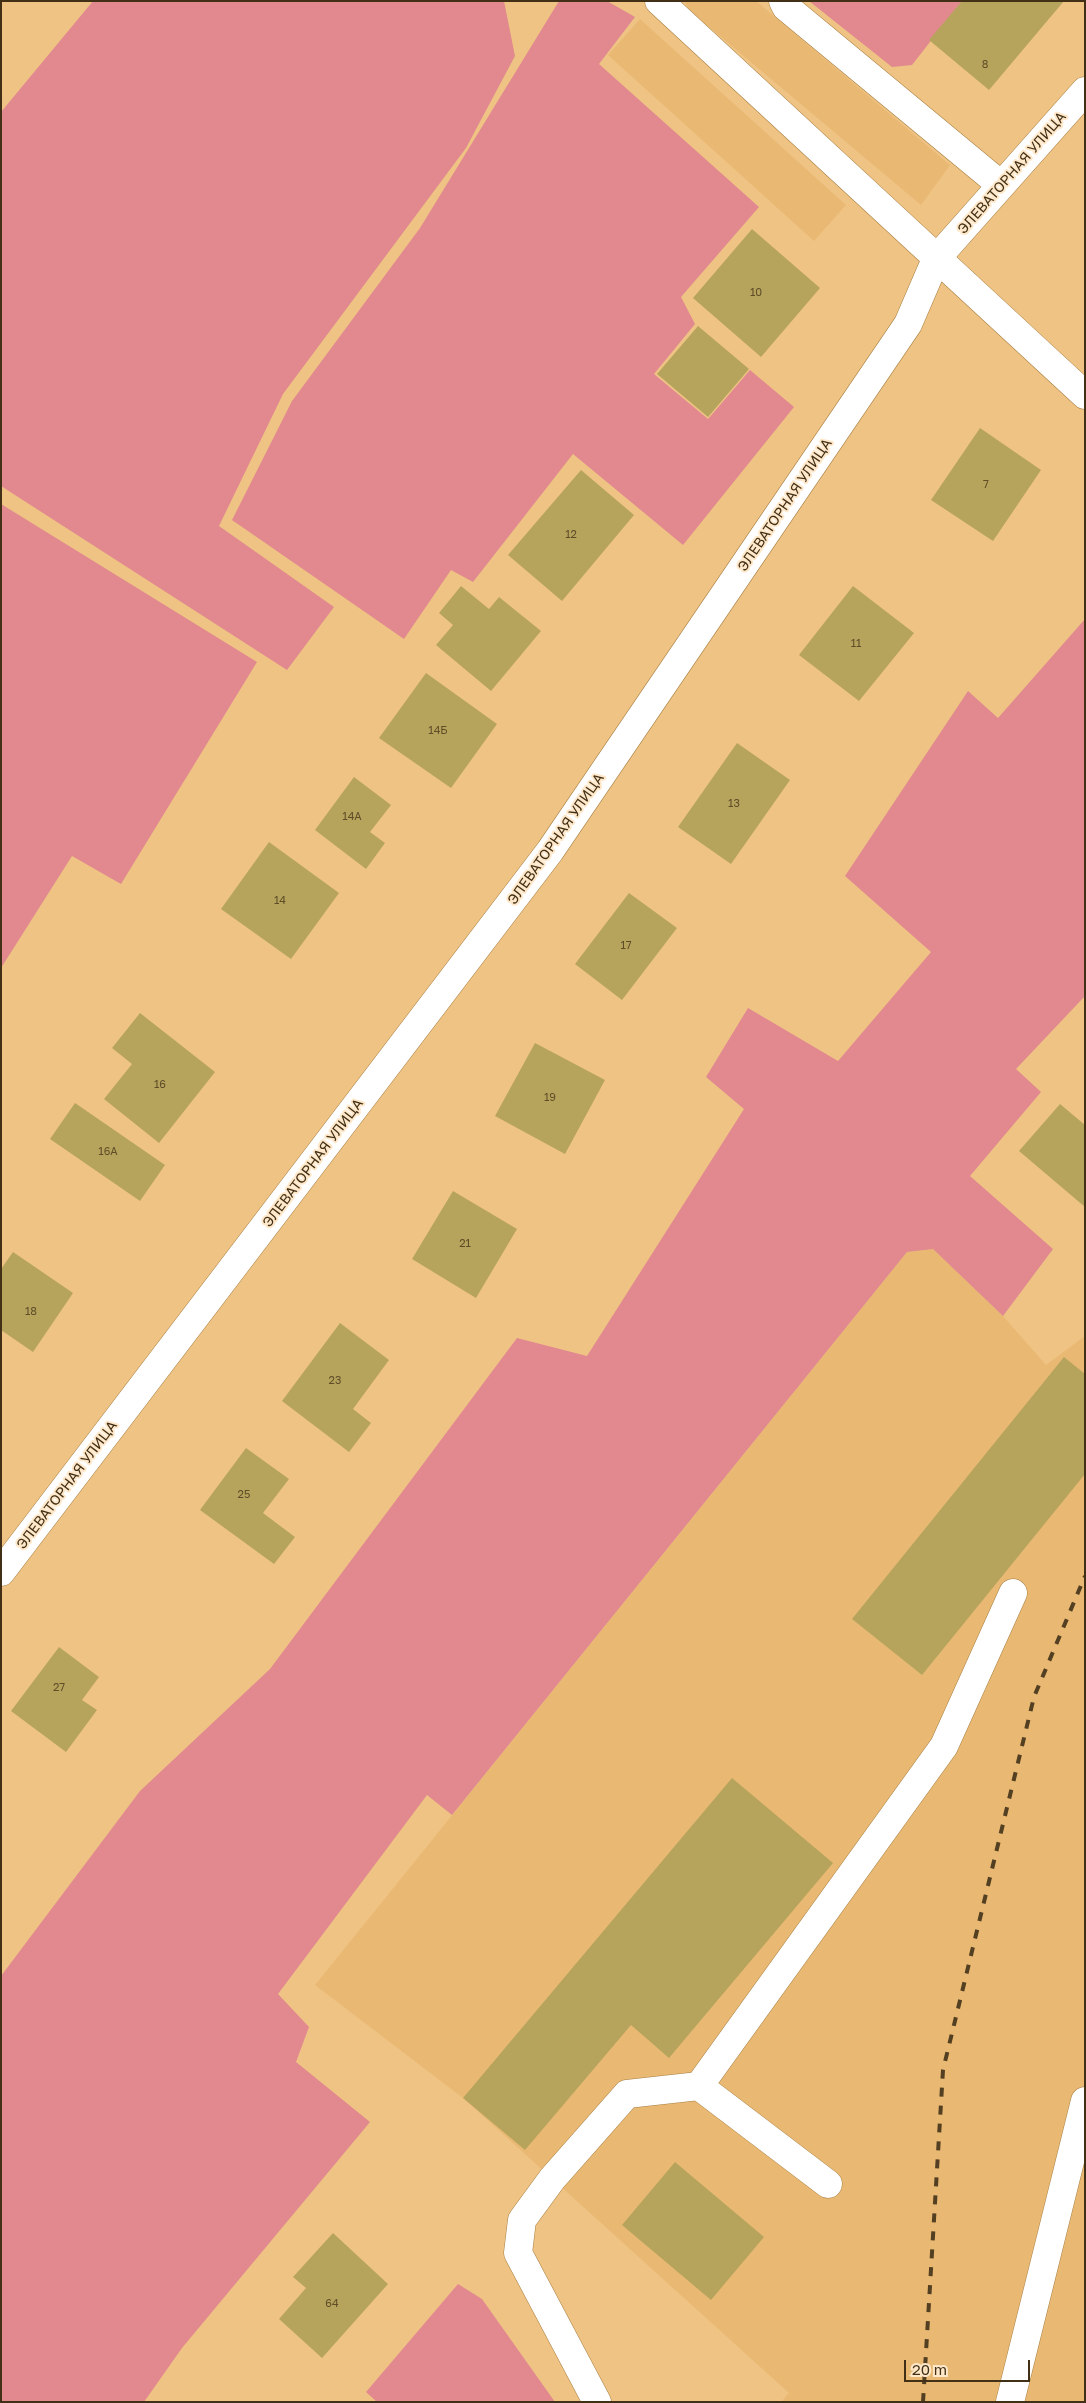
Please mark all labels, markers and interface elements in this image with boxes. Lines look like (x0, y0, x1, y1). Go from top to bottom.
house number: 8 (982, 58, 988, 72)
street label: ЭЛЕВАТОРНАЯ УЛИЦА (954, 109, 1070, 237)
house number: 10 (750, 286, 762, 300)
street label: ЭЛЕВАТОРНАЯ УЛИЦА (734, 436, 836, 574)
house number: 7 (983, 478, 989, 492)
house number: 12 (565, 528, 577, 542)
house number: 11 (851, 637, 861, 651)
house number: 14Б (428, 724, 448, 738)
street label: ЭЛЕВАТОРНАЯ УЛИЦА (504, 770, 608, 908)
house number: 13 (728, 797, 740, 811)
house number: 14А (342, 810, 362, 824)
house number: 14 (274, 894, 286, 908)
house number: 17 (620, 939, 632, 953)
house number: 16 (154, 1078, 166, 1092)
house number: 19 (544, 1091, 556, 1105)
street label: ЭЛЕВАТОРНАЯ УЛИЦА (259, 1096, 367, 1230)
house number: 16А (98, 1145, 118, 1159)
house number: 21 (459, 1237, 471, 1251)
house number: 18 (25, 1305, 37, 1319)
house number: 23 (329, 1374, 341, 1388)
street label: ЭЛЕВАТОРНАЯ УЛИЦА (13, 1418, 121, 1552)
house number: 25 (238, 1488, 250, 1502)
house number: 27 (53, 1681, 65, 1695)
house number: 64 (325, 2297, 339, 2311)
scale bar (906, 2350, 1032, 2382)
text: 20 m (912, 2360, 947, 2378)

